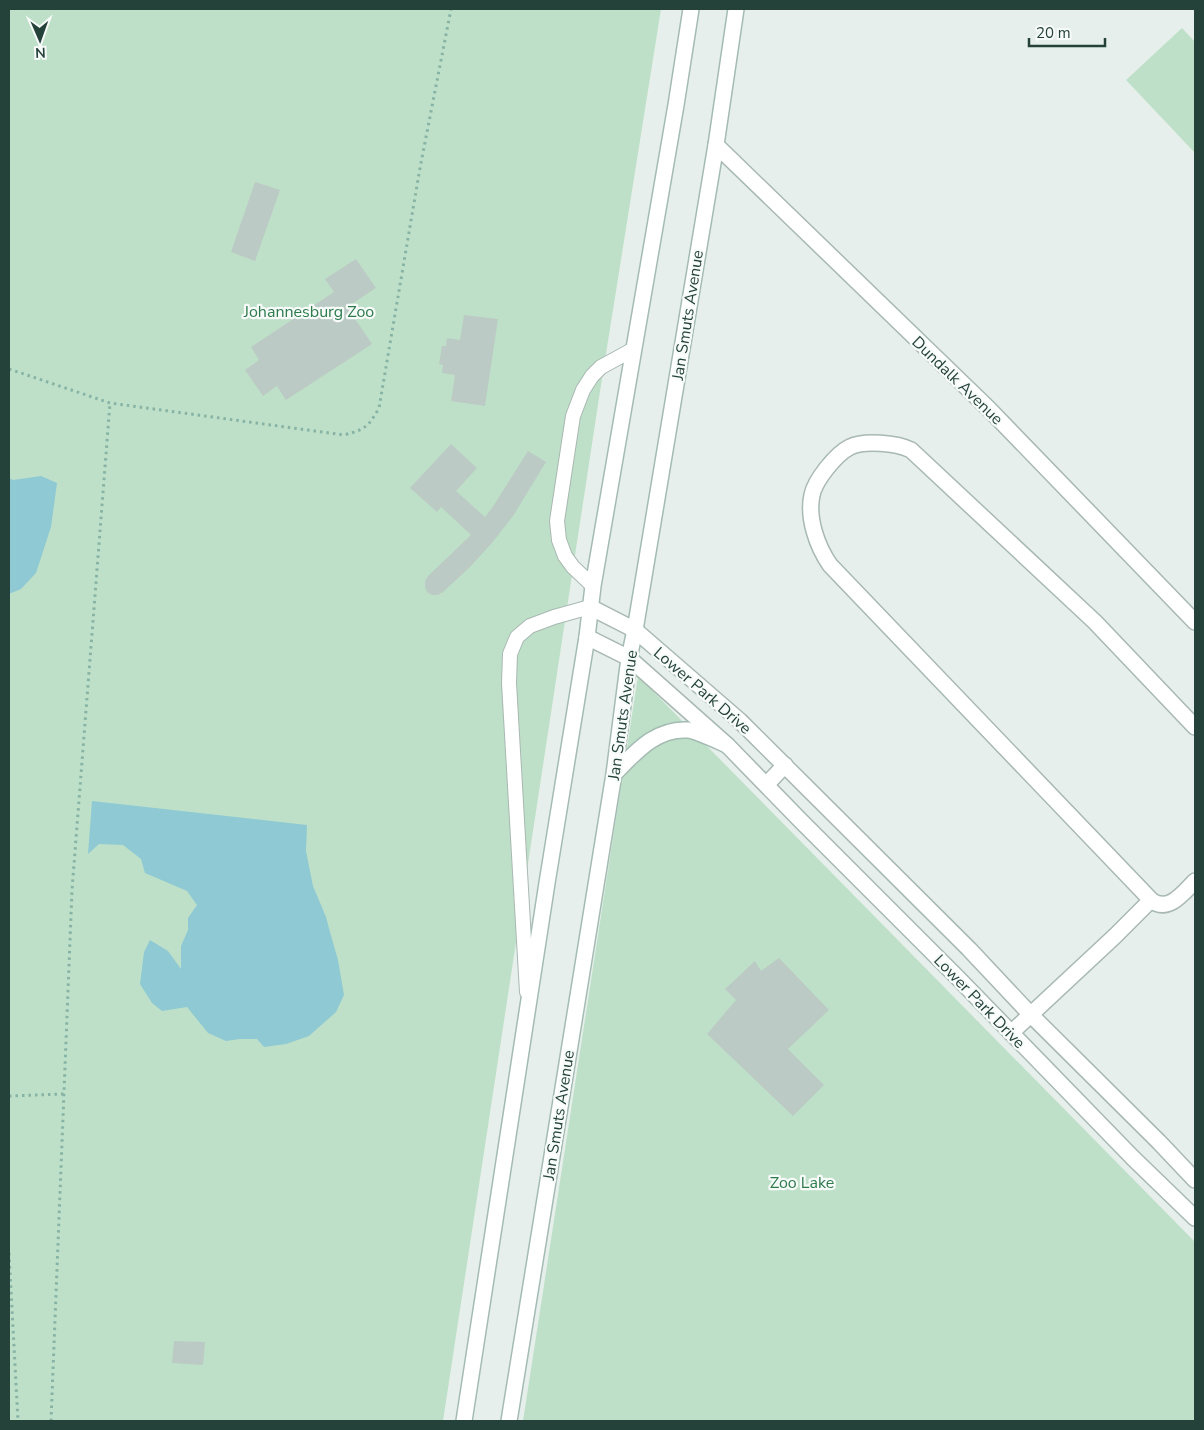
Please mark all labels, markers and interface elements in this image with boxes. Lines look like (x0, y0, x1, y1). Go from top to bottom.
north arrow (15, 15, 65, 65)
scale bar (1029, 15, 1105, 47)
text: 20 m (1036, 23, 1071, 43)
text: N (35, 43, 46, 62)
street label: Jan Smuts Avenue (667, 249, 709, 383)
park label: Johannesburg Zoo (243, 301, 374, 323)
street label: Dundalk Avenue (907, 331, 1008, 430)
street label: Lower Park Drive (649, 642, 756, 739)
street label: Jan Smuts Avenue (603, 649, 643, 783)
street label: Lower Park Drive (929, 950, 1030, 1054)
street label: Jan Smuts Avenue (538, 1049, 580, 1183)
park label: Zoo Lake (770, 1172, 834, 1194)

